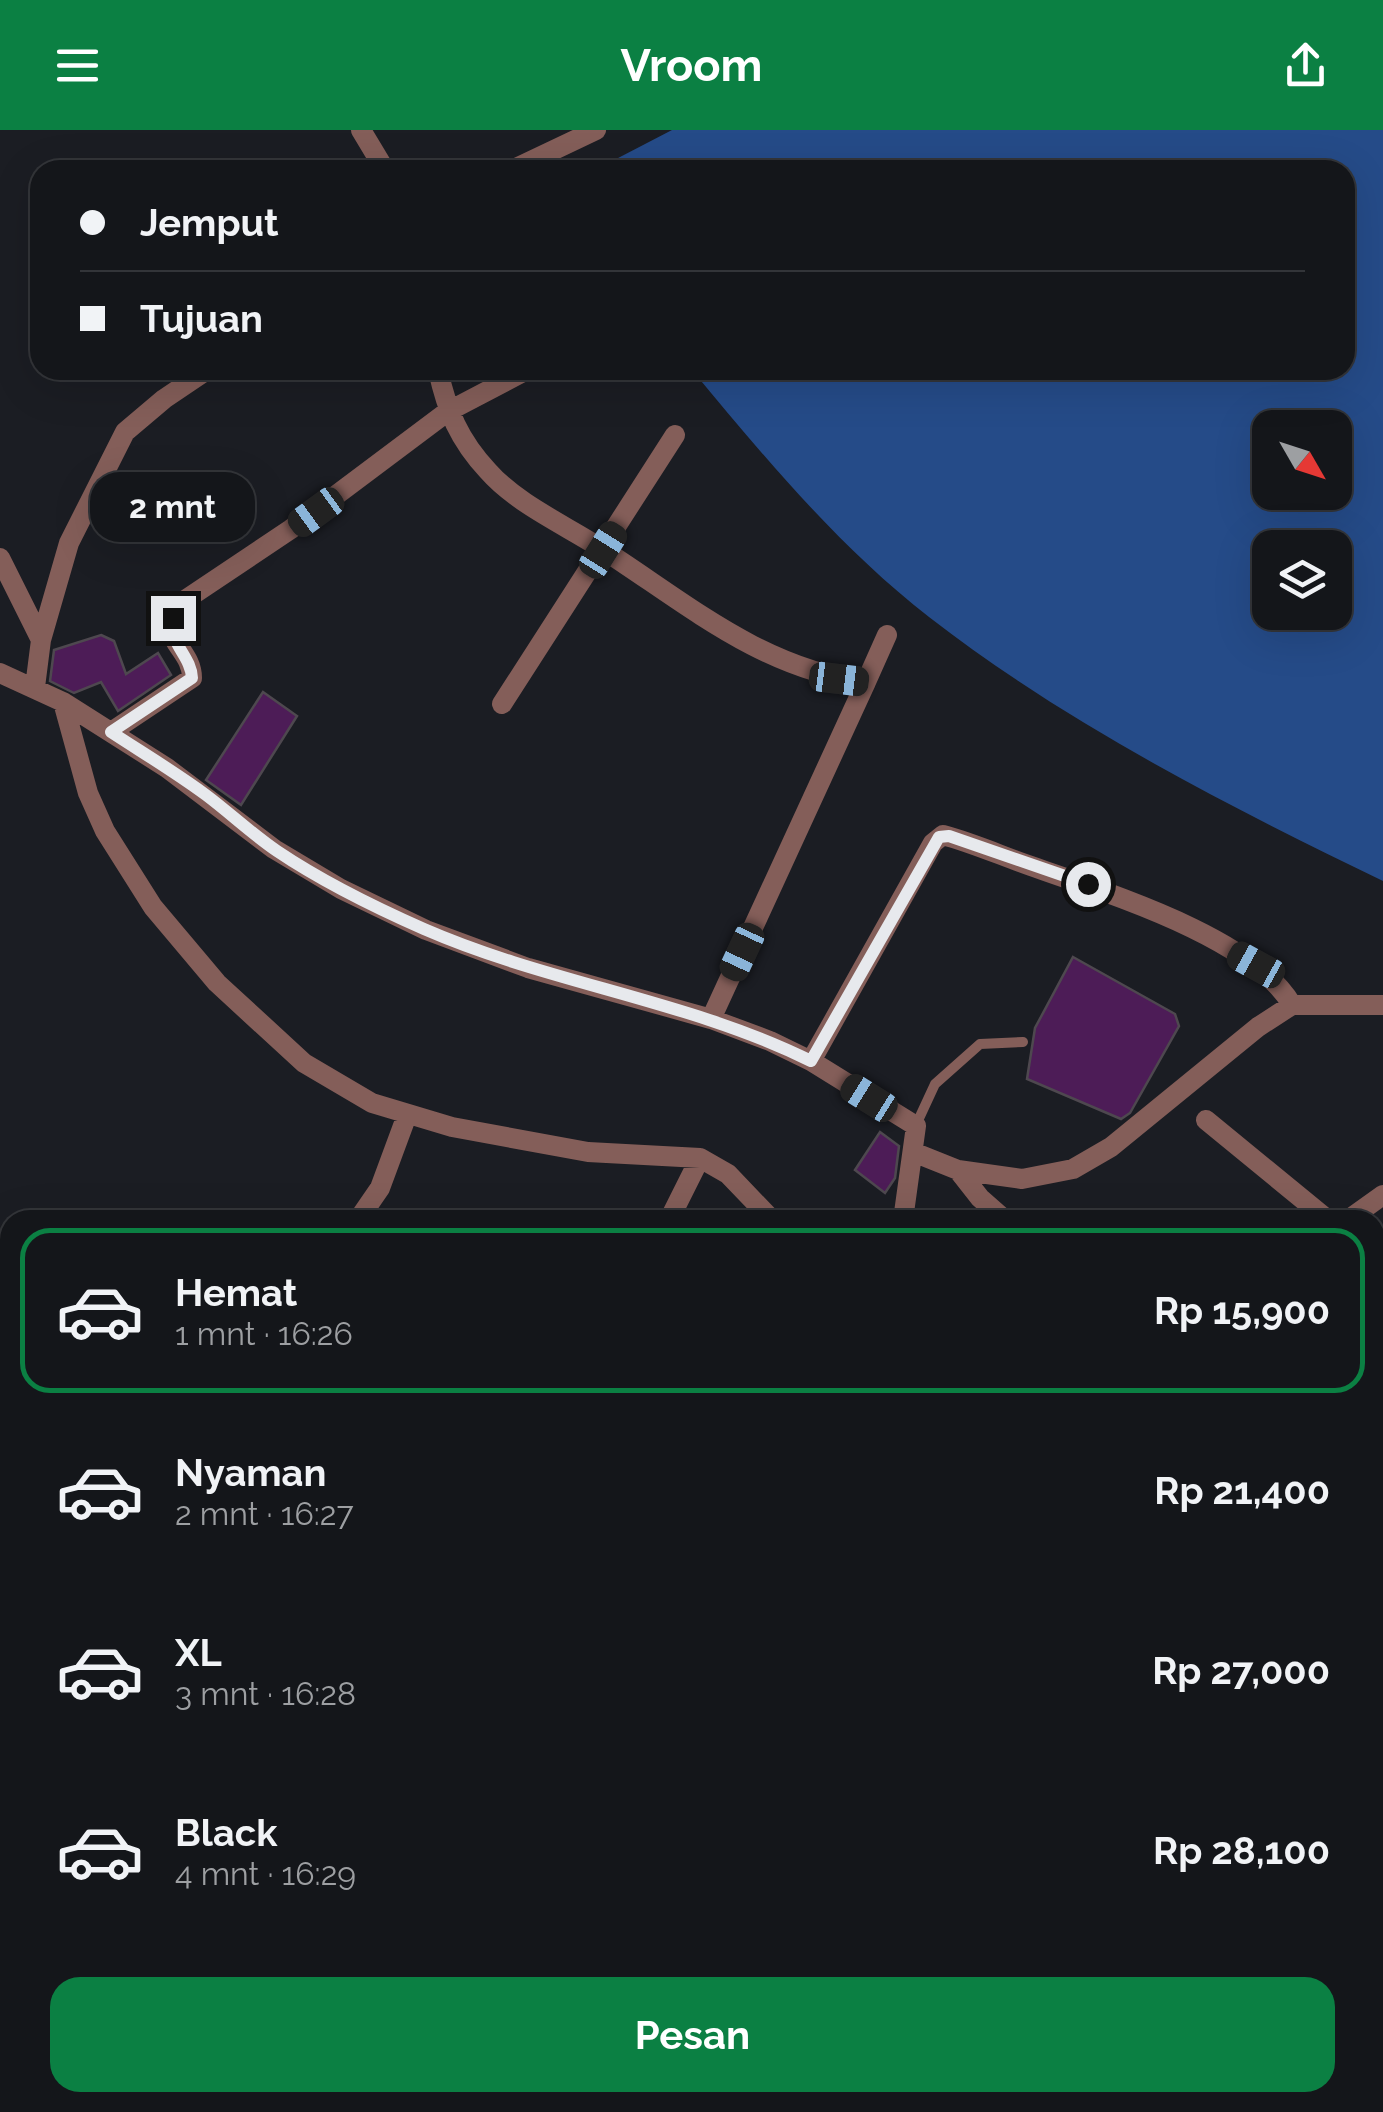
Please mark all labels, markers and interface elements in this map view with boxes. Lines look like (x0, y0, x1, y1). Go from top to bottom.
icon: menu (50, 38, 105, 93)
icon: share (1278, 38, 1333, 93)
text: Vroom (620, 39, 763, 92)
text: Jemput (140, 200, 279, 245)
text: Tujuan (140, 296, 263, 341)
north arrow (1252, 410, 1352, 510)
map controls (1252, 410, 1352, 630)
callout: 2 mnt (90, 473, 256, 543)
car (283, 482, 349, 542)
text: 2 mnt (129, 488, 216, 525)
car (574, 517, 632, 583)
button: layers (1252, 530, 1352, 630)
route end (151, 596, 196, 641)
car (807, 660, 871, 698)
route start (1066, 862, 1111, 907)
car (716, 918, 768, 986)
car (1222, 937, 1290, 993)
car (836, 1069, 902, 1127)
icon: car (55, 1266, 145, 1356)
text: Hemat (175, 1270, 297, 1315)
text: Rp 15,900 (1154, 1288, 1330, 1333)
text: 1 mnt · 16:26 (175, 1315, 353, 1352)
icon: car (55, 1446, 145, 1536)
text: Nyaman (175, 1450, 326, 1495)
text: Rp 21,400 (1154, 1468, 1330, 1513)
text: 2 mnt · 16:27 (175, 1495, 354, 1532)
icon: car (55, 1626, 145, 1716)
text: XL (175, 1630, 222, 1675)
text: Rp 27,000 (1152, 1648, 1330, 1693)
text: 3 mnt · 16:28 (175, 1675, 356, 1712)
icon: car (55, 1806, 145, 1896)
text: Black (175, 1810, 277, 1855)
text: Rp 28,100 (1153, 1828, 1330, 1873)
text: 4 mnt · 16:29 (175, 1855, 356, 1892)
button: Pesan (50, 1977, 1335, 2092)

